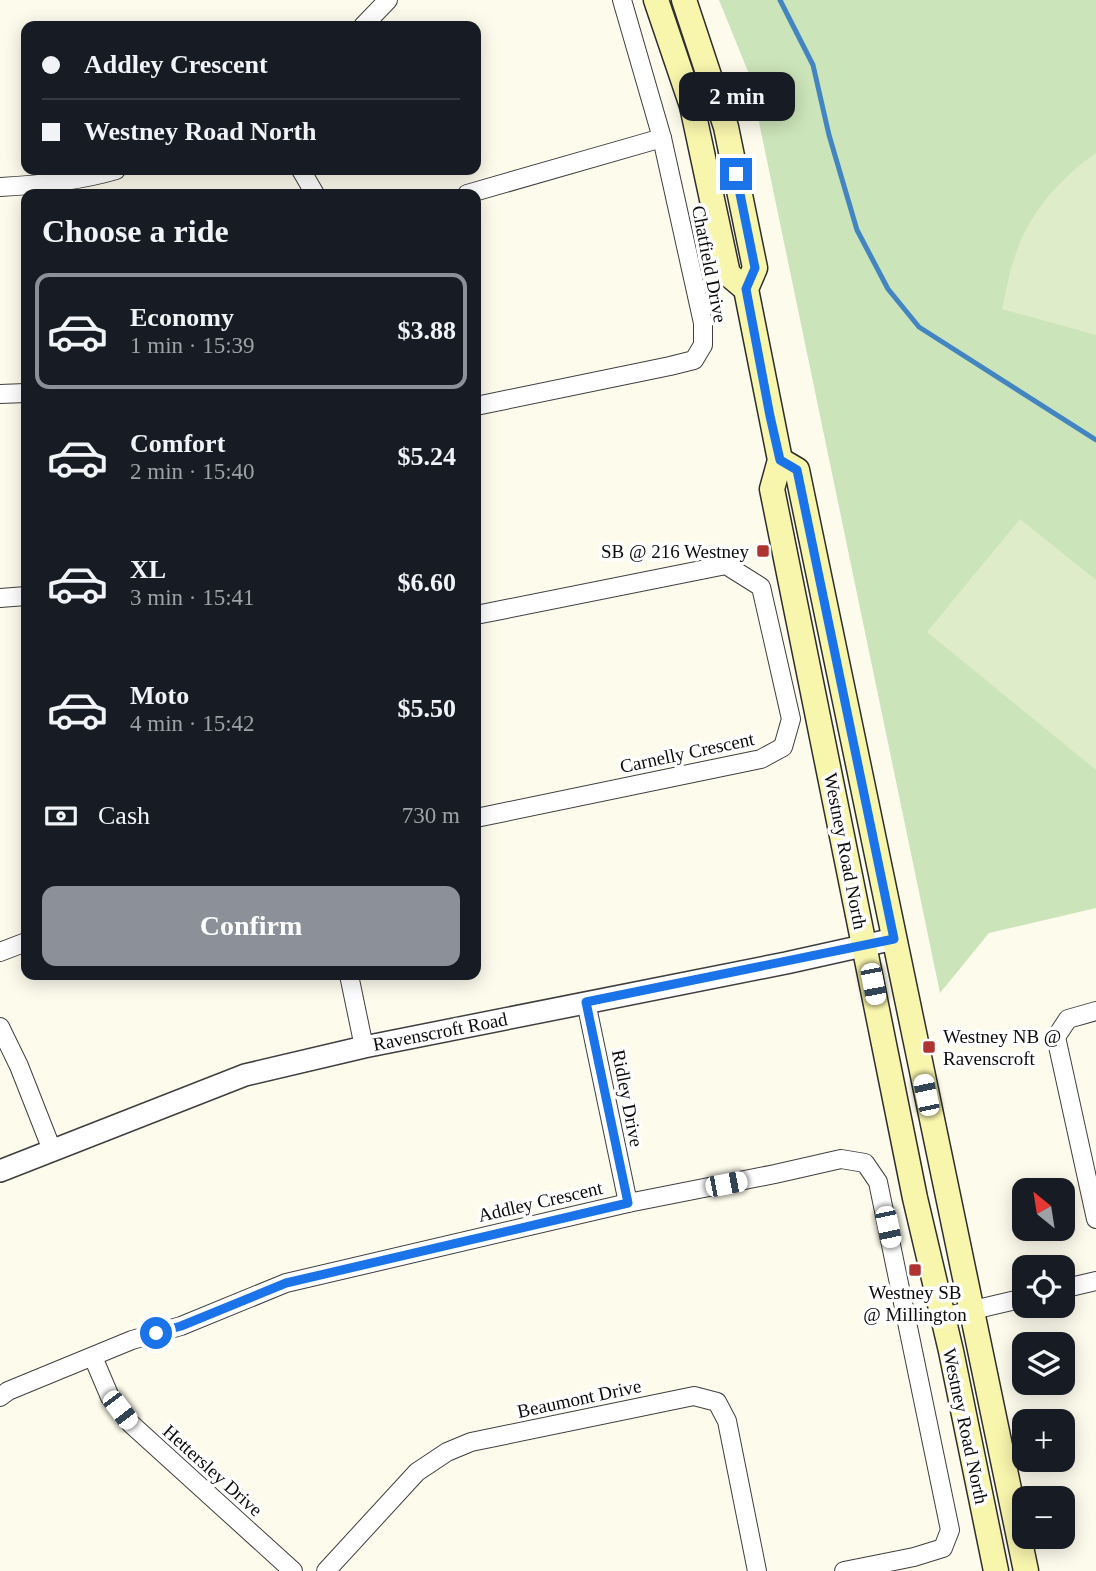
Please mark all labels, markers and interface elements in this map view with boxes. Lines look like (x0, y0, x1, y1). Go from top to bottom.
text: Addley Crescent (84, 50, 268, 79)
callout: 2 min (678, 72, 794, 122)
text: 2 min (709, 84, 765, 109)
text: Westney Road North (84, 117, 317, 146)
route end (720, 158, 752, 190)
street label: Chatfield Drive (688, 204, 731, 324)
text: Choose a ride (42, 213, 229, 249)
icon: car (46, 300, 109, 363)
text: Economy (130, 303, 234, 332)
text: $3.88 (398, 316, 456, 345)
text: 1 min · 15:39 (130, 333, 255, 358)
icon: car (46, 426, 109, 489)
text: Comfort (130, 429, 225, 458)
text: $5.24 (398, 442, 456, 471)
text: 2 min · 15:40 (130, 459, 255, 484)
place label: SB @ 216 Westney (601, 541, 749, 562)
marker: SB @ 216 Westney (755, 543, 771, 559)
icon: car (46, 552, 109, 615)
text: XL (130, 555, 166, 584)
text: $6.60 (398, 568, 456, 597)
text: 3 min · 15:41 (130, 585, 255, 610)
icon: car (46, 678, 109, 741)
text: Moto (130, 681, 189, 710)
text: $5.50 (398, 694, 456, 723)
text: 4 min · 15:42 (130, 711, 255, 736)
street label: Carnelly Crescent (618, 728, 757, 777)
street label: Westney Road North (820, 771, 871, 932)
icon: cash (42, 797, 80, 835)
text: Cash (98, 801, 150, 830)
text: 730 m (402, 803, 460, 828)
button: Confirm (42, 886, 460, 966)
car (859, 961, 888, 1007)
street label: Ravenscroft Road (371, 1008, 510, 1055)
place label: Westney NB @ Ravenscroft (943, 1026, 1061, 1069)
marker: Westney NB @ Ravenscroft (921, 1039, 937, 1055)
street label: Ridley Drive (608, 1048, 647, 1149)
car (912, 1072, 941, 1118)
car (704, 1170, 749, 1198)
street label: Addley Crescent (476, 1177, 605, 1226)
north arrow (1012, 1178, 1074, 1241)
map controls (1012, 1178, 1075, 1549)
car (874, 1204, 903, 1250)
button: locate (1012, 1255, 1075, 1318)
marker: Westney SB @ Millington (907, 1262, 923, 1278)
place label: Westney SB @ Millington (863, 1282, 967, 1325)
route start (140, 1317, 172, 1349)
button: layers (1012, 1332, 1075, 1395)
street label: Westney Road North (939, 1346, 992, 1506)
street label: Beaumont Drive (515, 1375, 643, 1422)
car (99, 1387, 142, 1433)
button: + (1012, 1409, 1075, 1472)
street label: Hettersley Drive (159, 1420, 267, 1520)
button: − (1012, 1486, 1075, 1549)

